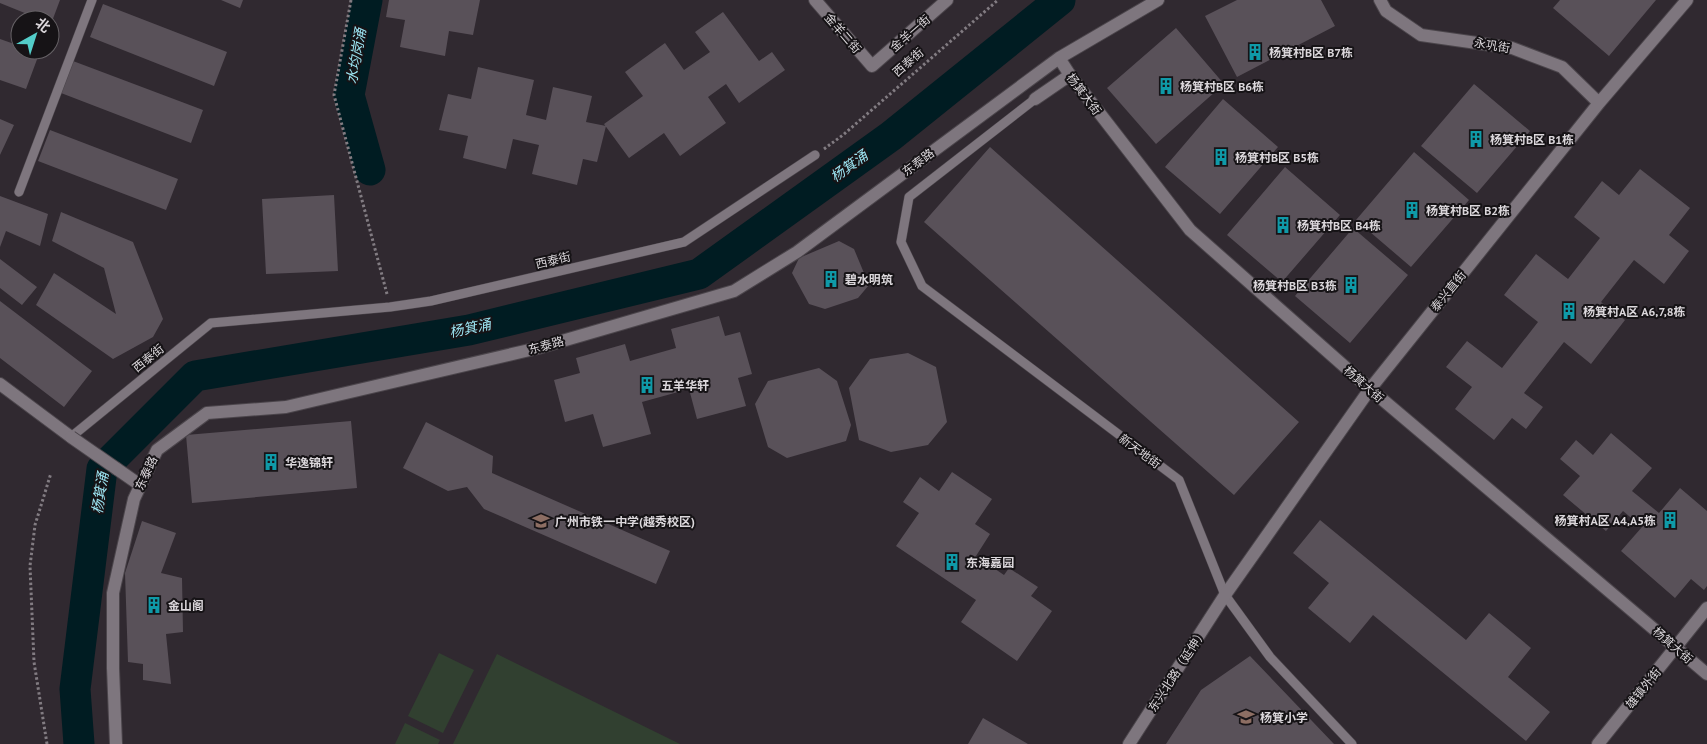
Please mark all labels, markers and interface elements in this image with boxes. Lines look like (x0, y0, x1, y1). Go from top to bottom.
north arrow (10, 10, 60, 60)
street label: 金羊二街 (822, 10, 864, 56)
street label: 金羊一街 (887, 12, 933, 54)
text: 北 (32, 13, 54, 36)
water label: 水均岗涌 (342, 25, 370, 85)
street label: 永巩街 (1473, 34, 1511, 56)
building icon: 杨箕村B区 B7栋 (1245, 42, 1265, 62)
street label: 西泰街 (889, 45, 927, 79)
place label: 杨箕村B区 B7栋 (1269, 45, 1353, 60)
street label: 杨箕大街 (1064, 70, 1104, 118)
building icon: 杨箕村B区 B6栋 (1156, 76, 1176, 96)
place label: 杨箕村B区 B6栋 (1180, 79, 1264, 94)
building icon: 杨箕村B区 B1栋 (1466, 129, 1486, 149)
place label: 杨箕村B区 B1栋 (1490, 132, 1574, 147)
water label: 杨箕涌 (827, 145, 873, 186)
street label: 东泰路 (899, 145, 937, 179)
building icon: 杨箕村B区 B5栋 (1211, 147, 1231, 167)
place label: 杨箕村B区 B5栋 (1235, 150, 1319, 165)
building icon: 杨箕村B区 B2栋 (1402, 200, 1422, 220)
place label: 杨箕村B区 B2栋 (1426, 203, 1510, 218)
building icon: 杨箕村B区 B4栋 (1273, 215, 1293, 235)
place label: 杨箕村B区 B4栋 (1297, 218, 1381, 233)
street label: 西泰街 (534, 249, 572, 271)
street label: 泰兴直街 (1427, 268, 1469, 314)
building icon: 碧水明筑 (821, 269, 841, 289)
place label: 碧水明筑 (845, 272, 893, 287)
building icon: 杨箕村B区 B3栋 (1341, 275, 1361, 295)
place label: 杨箕村B区 B3栋 (1253, 278, 1337, 293)
building icon: 杨箕村A区 A6,7,8栋 (1559, 301, 1579, 321)
place label: 杨箕村A区 A6,7,8栋 (1583, 304, 1686, 319)
water label: 杨箕涌 (448, 314, 494, 341)
street label: 东泰路 (527, 333, 565, 357)
street label: 西泰街 (129, 341, 167, 375)
street label: 杨箕大街 (1341, 363, 1387, 405)
building icon: 五羊华轩 (637, 375, 657, 395)
place label: 五羊华轩 (661, 378, 709, 393)
street label: 新天地街 (1116, 431, 1164, 471)
building icon: 华逸锦轩 (261, 452, 281, 472)
street label: 东泰路 (132, 454, 160, 492)
place label: 华逸锦轩 (285, 455, 333, 470)
water label: 杨箕涌 (88, 469, 112, 515)
building icon: 杨箕村A区 A4,A5栋 (1660, 510, 1680, 530)
school or university icon: 广州市铁一中学(越秀校区) (531, 511, 551, 531)
place label: 杨箕村A区 A4,A5栋 (1555, 513, 1656, 528)
place label: 广州市铁一中学(越秀校区) (555, 514, 695, 529)
building icon: 东海嘉园 (942, 552, 962, 572)
place label: 东海嘉园 (966, 555, 1014, 570)
building icon: 金山阁 (144, 595, 164, 615)
place label: 金山阁 (168, 598, 204, 613)
street label: 杨箕大街 (1650, 624, 1696, 666)
street label: 东兴北路（延伸） (1145, 626, 1209, 714)
street label: 雄镇外街 (1622, 665, 1664, 711)
school or university icon: 杨箕小学 (1236, 707, 1256, 727)
place label: 杨箕小学 (1260, 710, 1308, 725)

